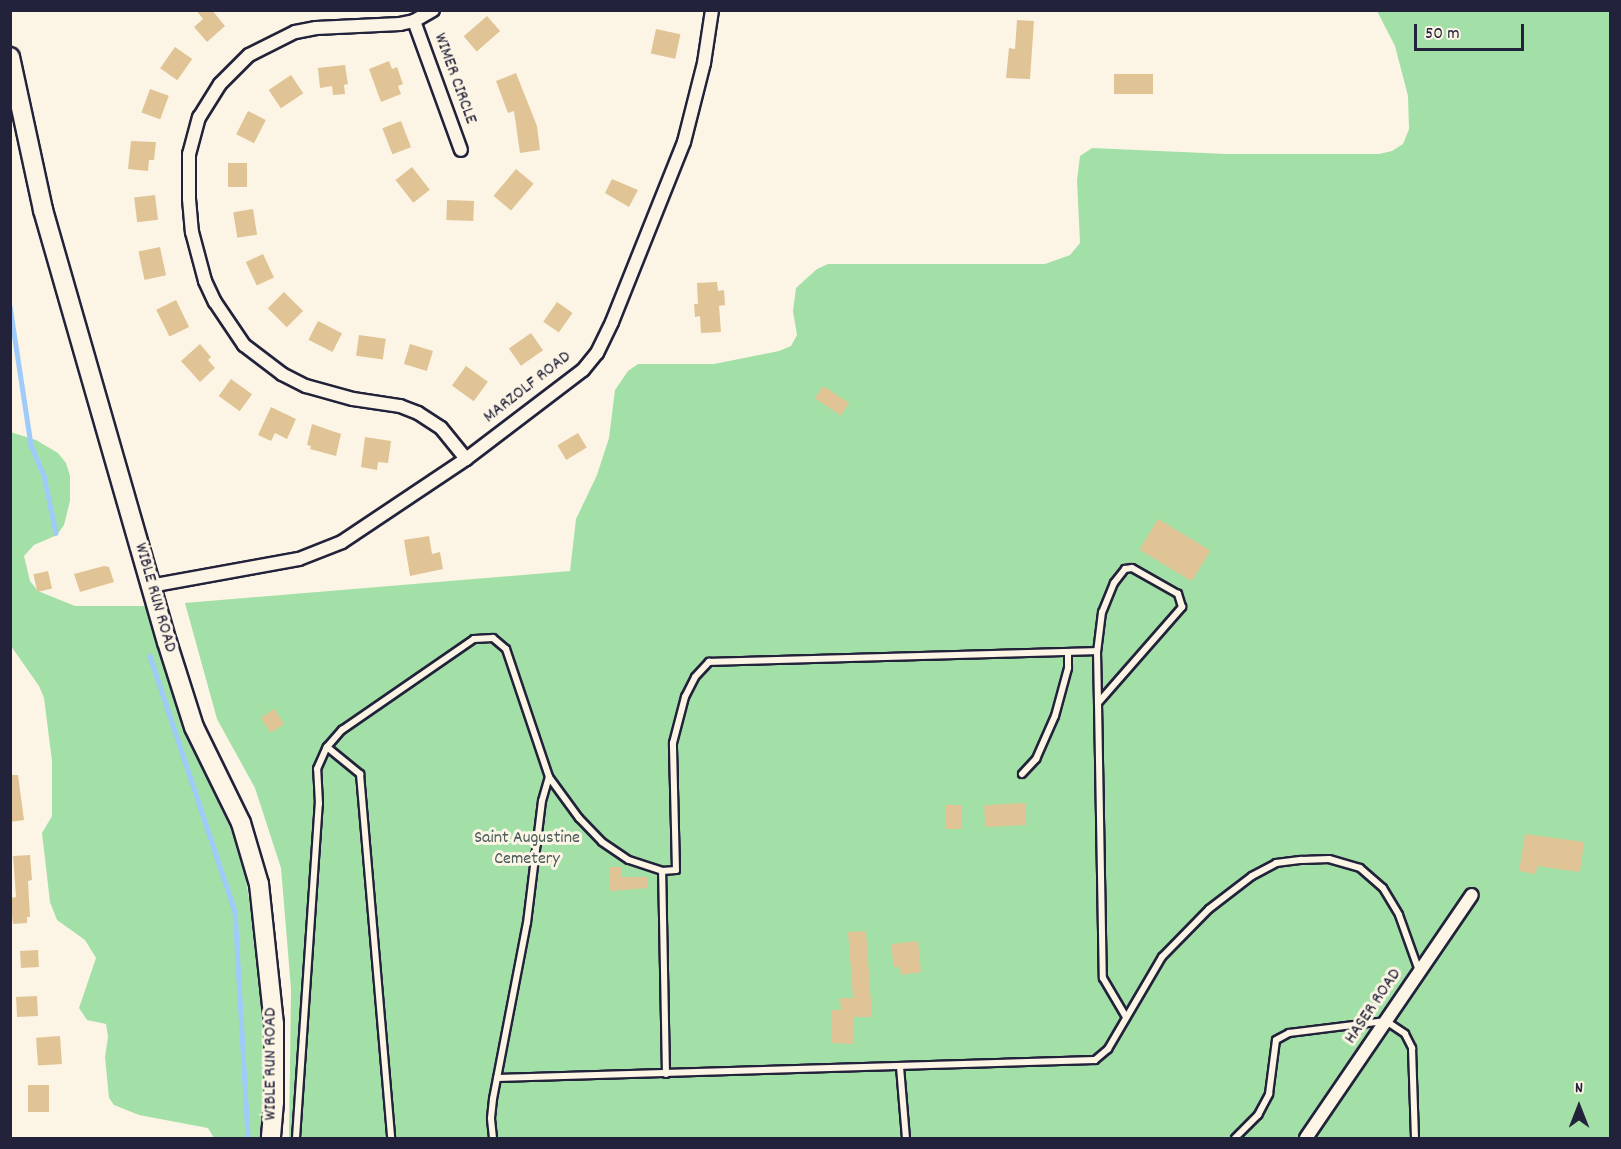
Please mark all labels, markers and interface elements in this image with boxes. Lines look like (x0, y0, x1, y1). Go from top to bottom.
scale bar (1417, 12, 1526, 50)
text: 50 m (1425, 22, 1460, 47)
street label: WIMER CIRCLE (428, 31, 480, 127)
street label: MARZOLF ROAD (480, 347, 576, 429)
street label: WIBLE RUN ROAD (128, 541, 180, 655)
park label: Saint Augustine Cemetery (474, 829, 580, 872)
street label: HASER ROAD (1341, 965, 1407, 1049)
street label: WIBLE RUN ROAD (261, 1008, 283, 1120)
north arrow (1549, 1077, 1609, 1137)
text: N (1575, 1077, 1583, 1100)

